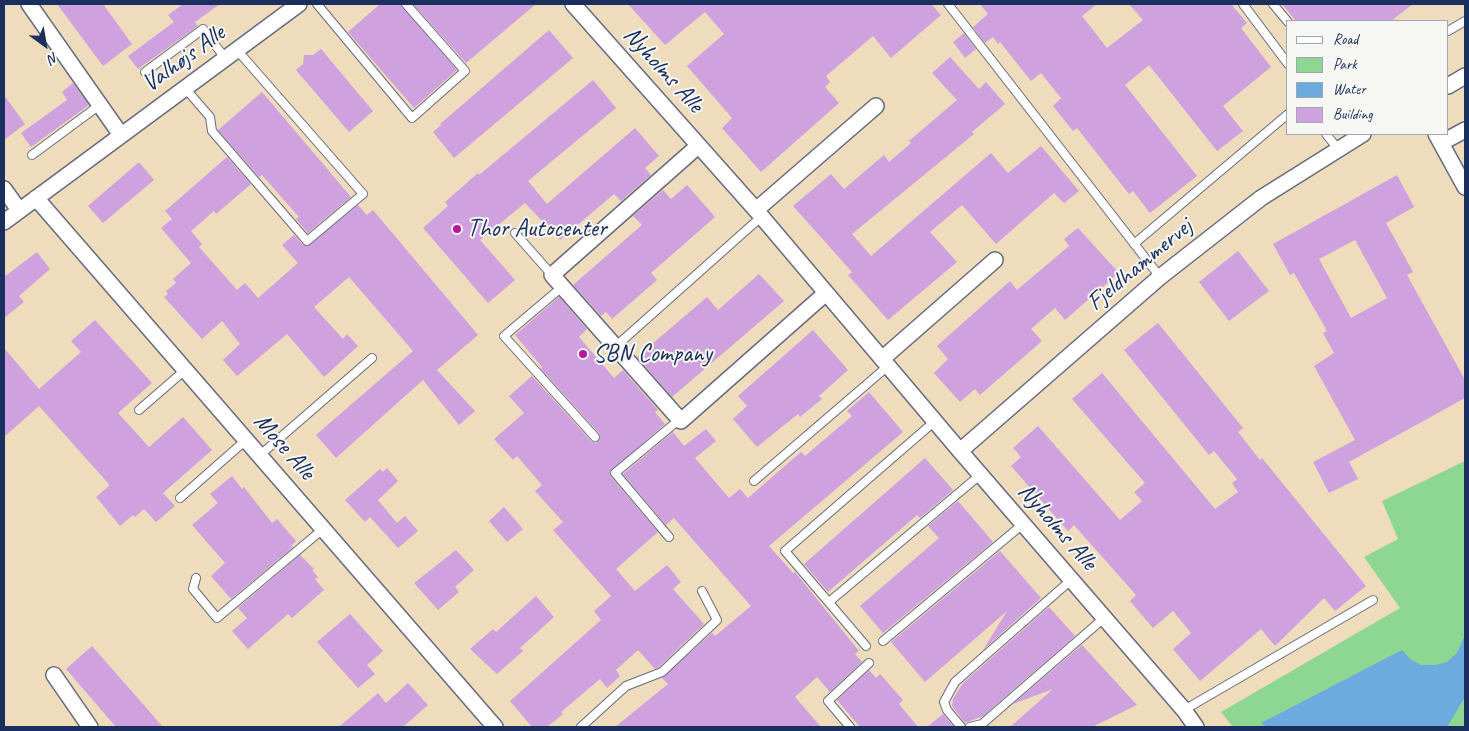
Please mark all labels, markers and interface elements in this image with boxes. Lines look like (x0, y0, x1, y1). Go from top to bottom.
street label: Valhøjs Alle (137, 19, 231, 99)
north arrow (20, 20, 70, 70)
legend (1286, 20, 1449, 135)
street label: Nyholms Alle (616, 21, 710, 119)
text: Road (1333, 30, 1358, 49)
text: N (45, 49, 61, 68)
text: Park (1333, 55, 1357, 74)
text: Water (1333, 80, 1366, 99)
text: Building (1333, 105, 1372, 124)
street label: Fjeldhammervej (1081, 212, 1199, 318)
place label: Thor Autocenter (467, 214, 607, 244)
marker: Thor Autocenter (451, 223, 463, 235)
place label: SBN Company (593, 339, 712, 369)
marker: SBN Company (577, 348, 589, 360)
street label: Mose Alle (247, 407, 321, 487)
street label: Nyholms Alle (1011, 477, 1103, 577)

